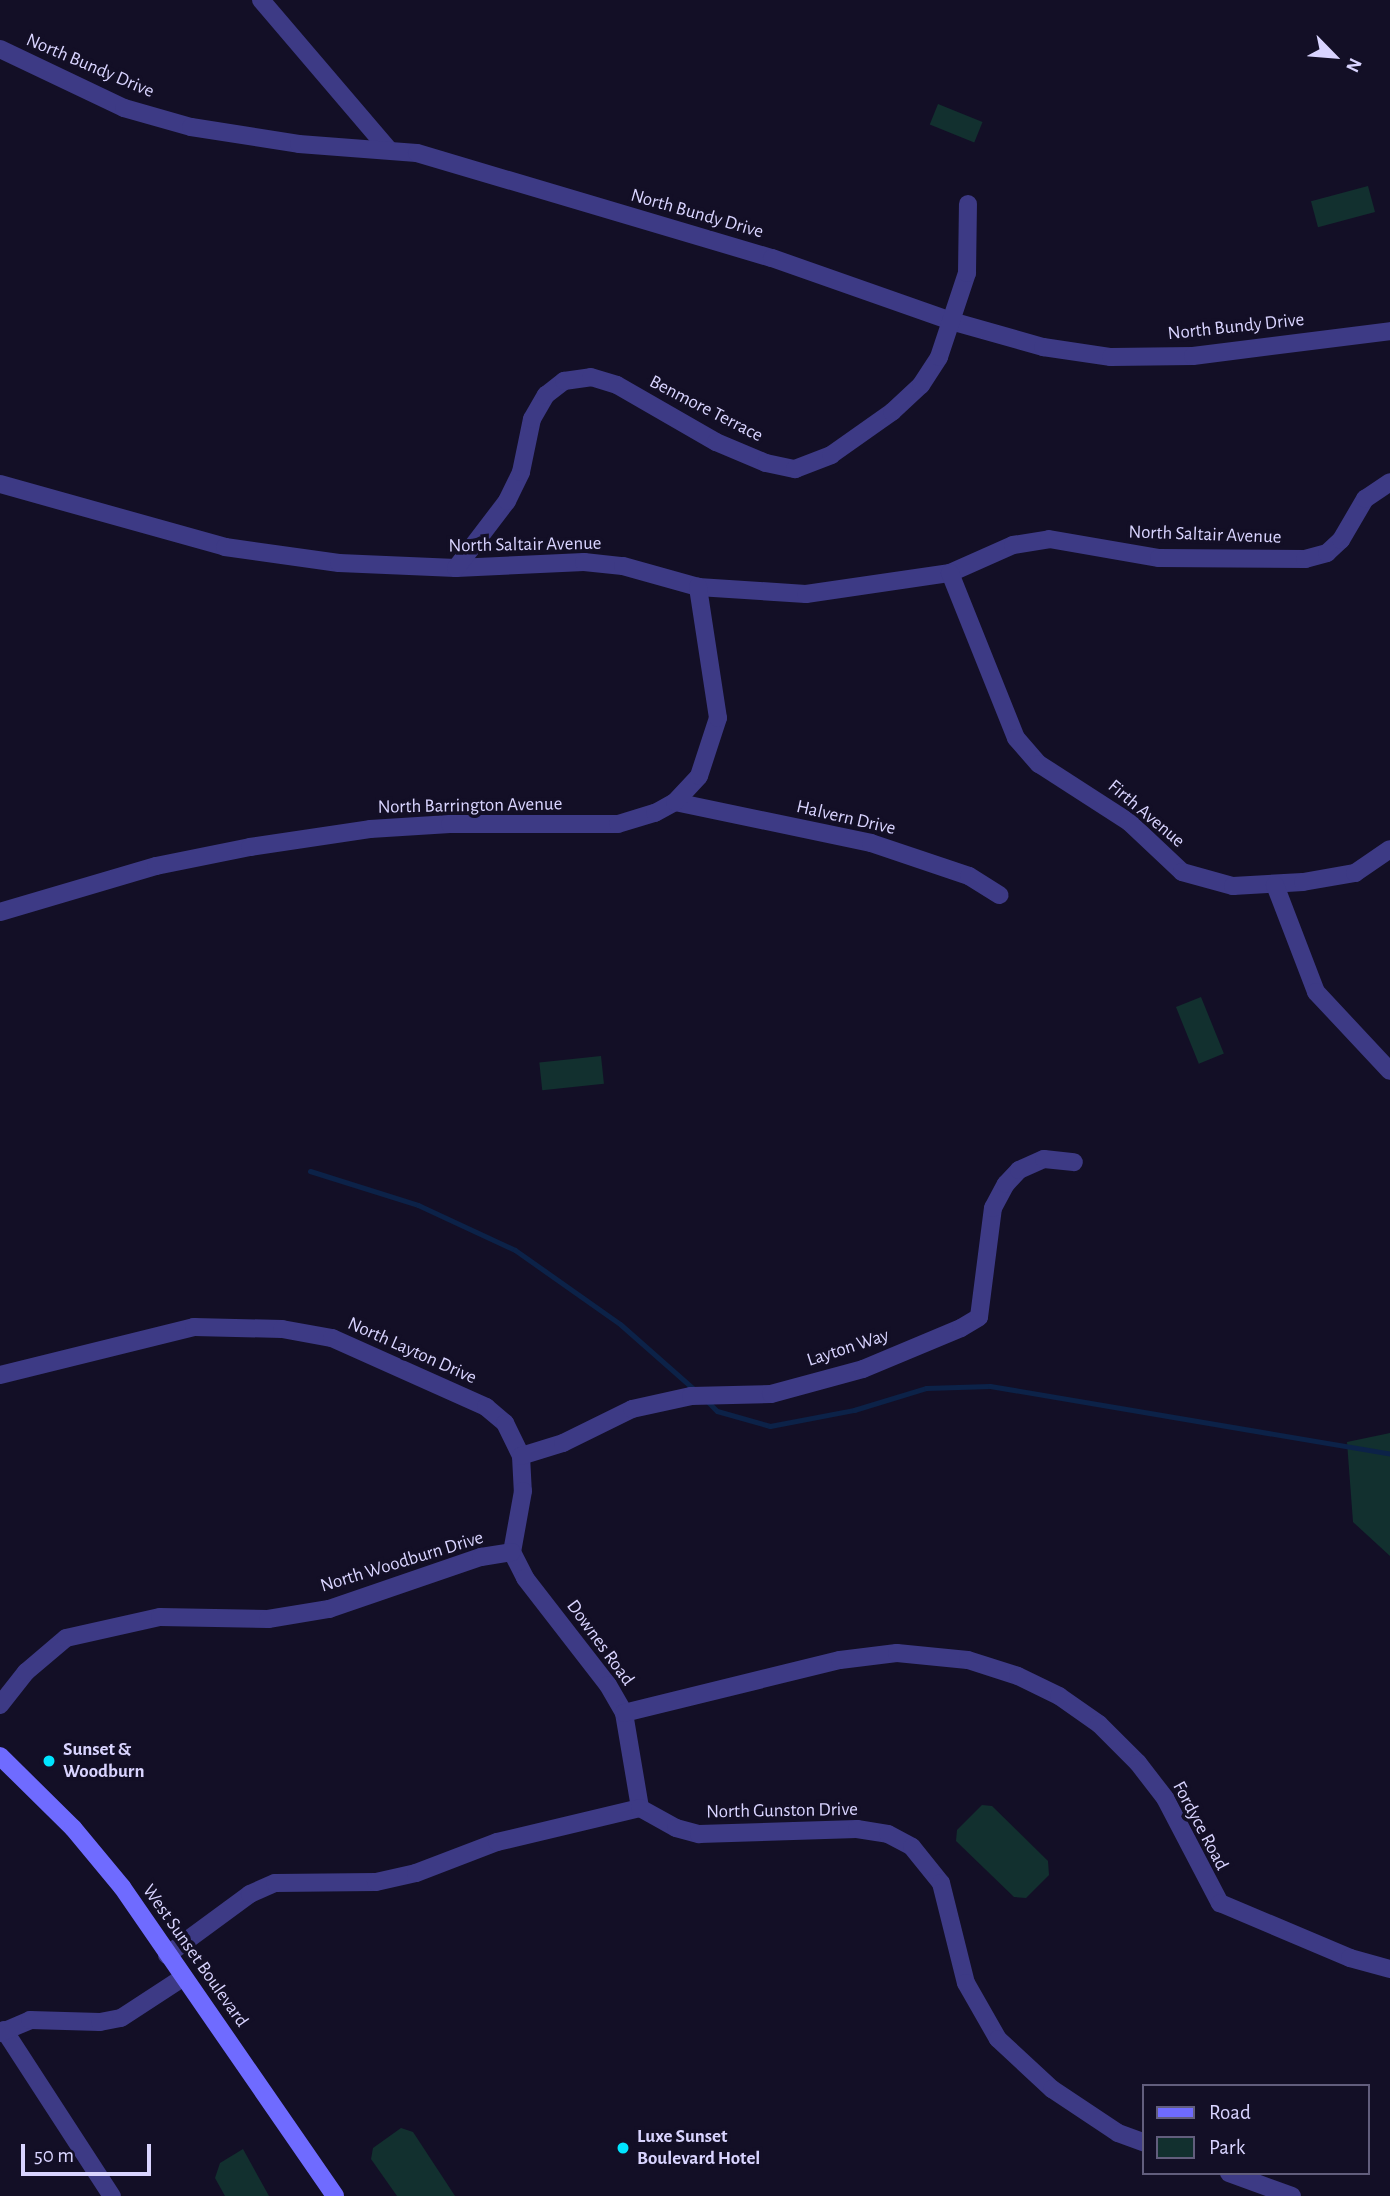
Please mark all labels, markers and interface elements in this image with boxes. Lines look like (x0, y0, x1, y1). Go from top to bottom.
north arrow (1299, 21, 1369, 91)
street label: North Bundy Drive (22, 29, 158, 103)
text: N (1342, 55, 1365, 75)
street label: North Bundy Drive (628, 184, 766, 244)
street label: North Bundy Drive (1167, 308, 1305, 346)
street label: Benmore Terrace (645, 371, 767, 447)
street label: North Saltair Avenue (1128, 521, 1282, 549)
street label: North Saltair Avenue (448, 532, 602, 558)
street label: Firth Avenue (1103, 775, 1189, 853)
street label: North Barrington Avenue (377, 793, 563, 819)
street label: Halvern Drive (794, 796, 898, 840)
street label: North Layton Drive (344, 1312, 480, 1390)
street label: Layton Way (804, 1324, 892, 1372)
street label: North Woodburn Drive (318, 1526, 486, 1598)
street label: Downes Road (561, 1596, 639, 1690)
place label: Sunset & Woodburn (63, 1739, 144, 1783)
marker: Sunset & Woodburn (41, 1753, 57, 1769)
street label: Fordyce Road (1167, 1778, 1233, 1874)
street label: North Gunston Drive (706, 1798, 858, 1824)
street label: West Sunset Boulevard (137, 1880, 253, 2032)
legend (1142, 2084, 1369, 2175)
text: Road (1209, 2102, 1251, 2123)
place label: Luxe Sunset Boulevard Hotel (637, 2126, 760, 2170)
scale bar (24, 2130, 154, 2174)
text: Park (1209, 2137, 1245, 2158)
marker: Luxe Sunset Boulevard Hotel (615, 2140, 631, 2156)
text: 50 m (34, 2145, 74, 2166)

